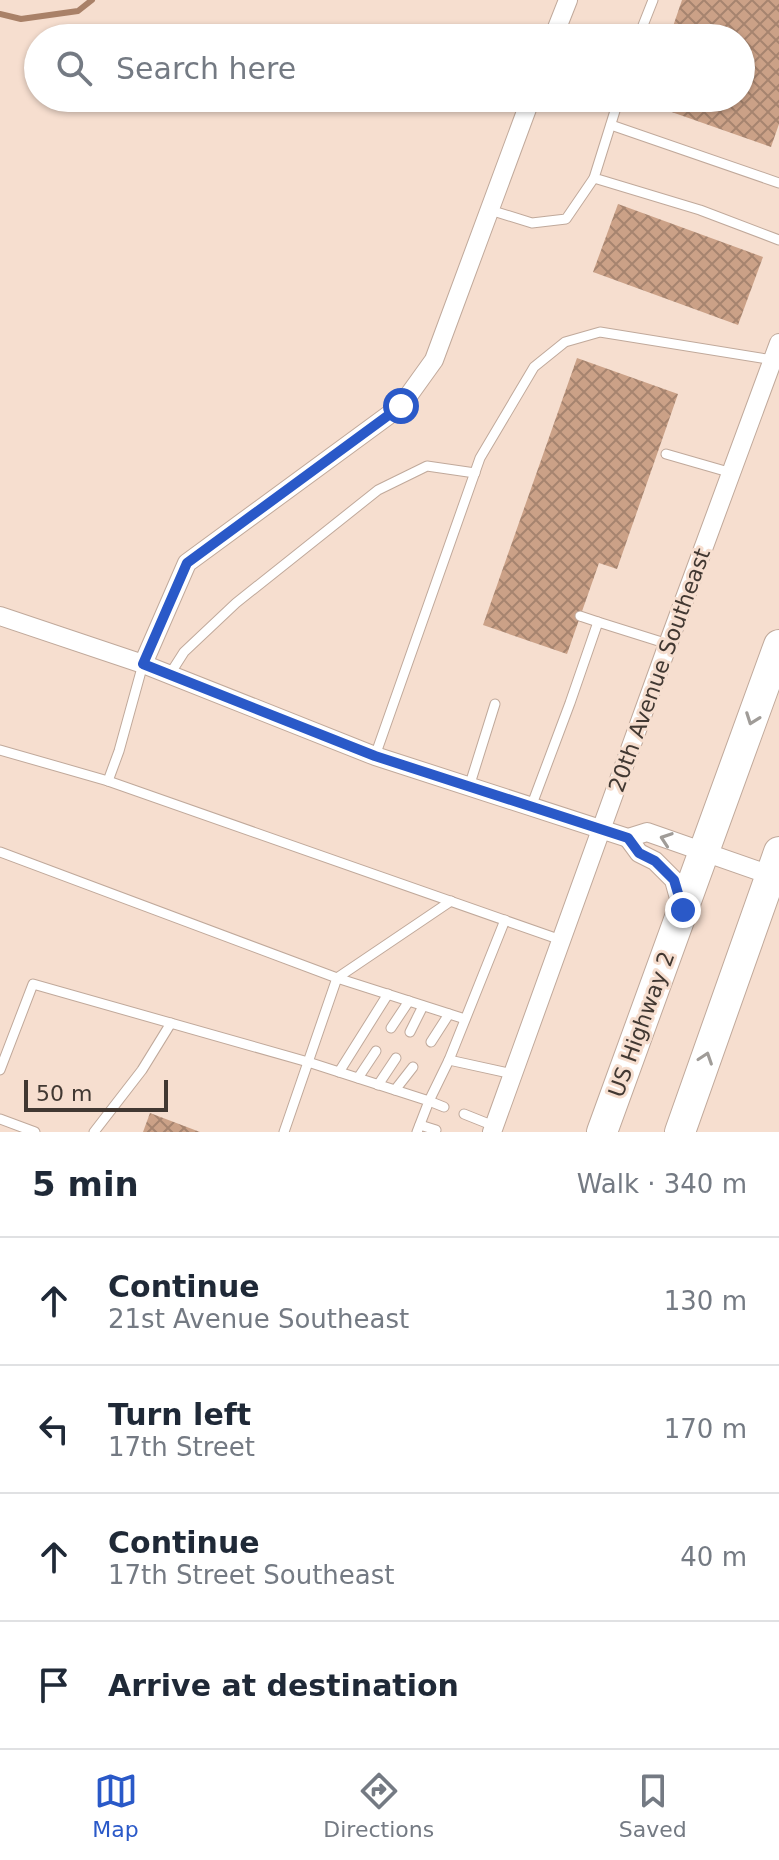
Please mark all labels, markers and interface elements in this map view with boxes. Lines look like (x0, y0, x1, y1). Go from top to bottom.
search box (24, 24, 755, 112)
icon: search (52, 46, 96, 90)
text: Search here (116, 51, 296, 86)
route start (383, 388, 419, 424)
street label: 20th Avenue Southeast (604, 545, 715, 795)
one-way arrow (745, 711, 762, 725)
one-way arrow (660, 832, 674, 848)
route end (665, 892, 701, 928)
street label: US Highway 2 (604, 948, 679, 1100)
one-way arrow (696, 1052, 712, 1066)
scale bar (24, 1076, 168, 1112)
text: 50 m (36, 1081, 92, 1106)
text: 5 min (32, 1164, 139, 1204)
text: Walk · 340 m (577, 1169, 747, 1199)
text: Continue (108, 1269, 260, 1304)
icon: ahead (32, 1279, 76, 1323)
text: 130 m (664, 1286, 747, 1316)
text: 21st Avenue Southeast (108, 1304, 409, 1334)
text: Turn left (108, 1397, 251, 1432)
icon: left (32, 1407, 76, 1451)
text: 170 m (664, 1414, 747, 1444)
text: 17th Street (108, 1432, 255, 1462)
text: Continue (108, 1525, 260, 1560)
icon: ahead (32, 1535, 76, 1579)
text: 40 m (680, 1542, 747, 1572)
text: 17th Street Southeast (108, 1560, 395, 1590)
icon: arrive (32, 1663, 76, 1707)
text: Arrive at destination (108, 1668, 459, 1703)
tab: Map (92, 1769, 139, 1842)
tab: Directions (323, 1769, 434, 1842)
tab: Saved (619, 1769, 687, 1842)

